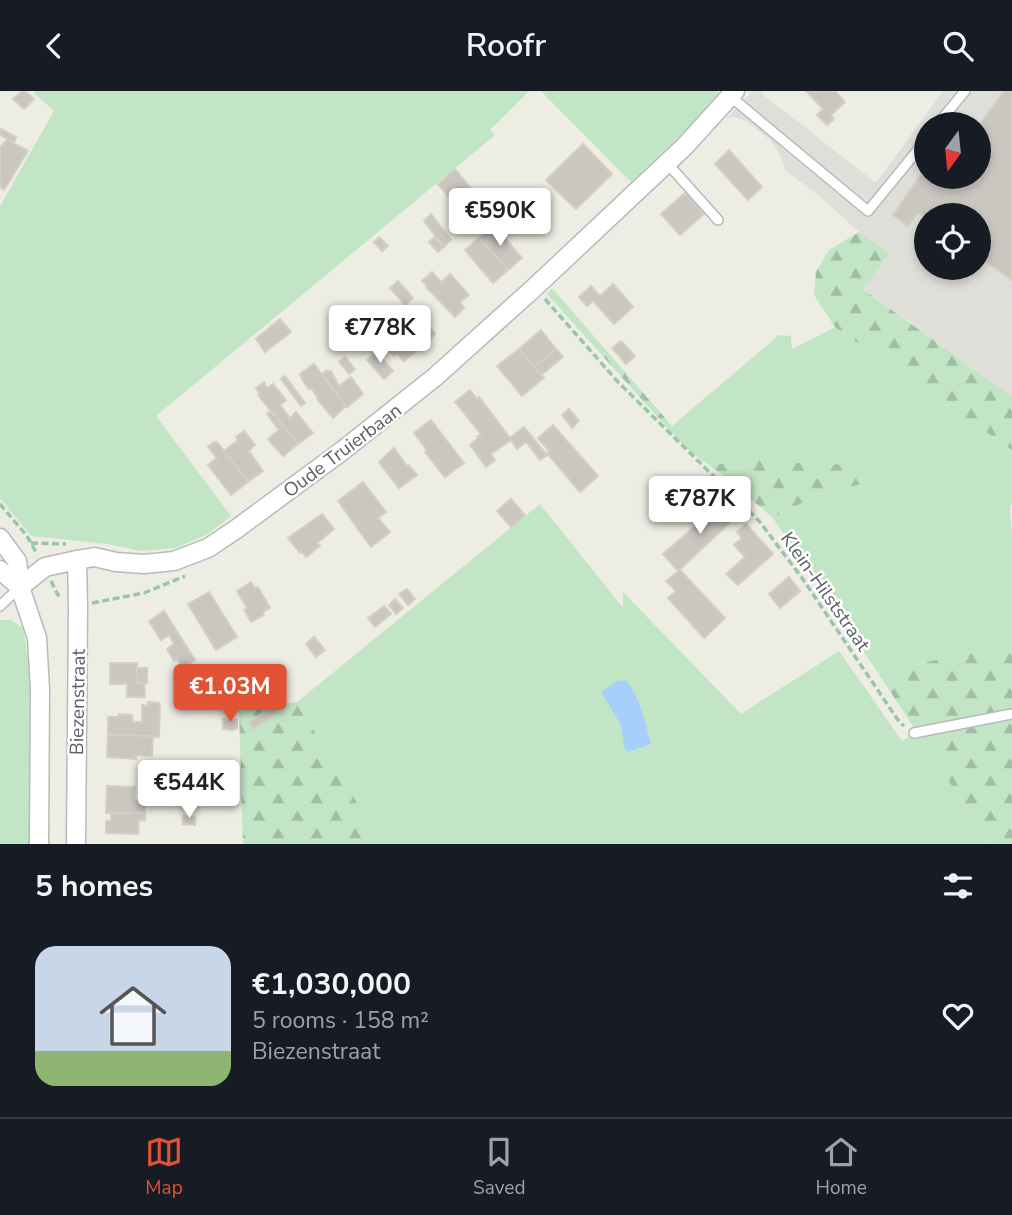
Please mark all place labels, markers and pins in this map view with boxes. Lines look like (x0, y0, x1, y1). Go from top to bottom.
pin: €590K (451, 188, 549, 248)
pin: €778K (331, 306, 429, 365)
pin: €787K (651, 477, 749, 536)
pin: €1.03M (173, 665, 287, 724)
pin: €544K (140, 761, 238, 820)

